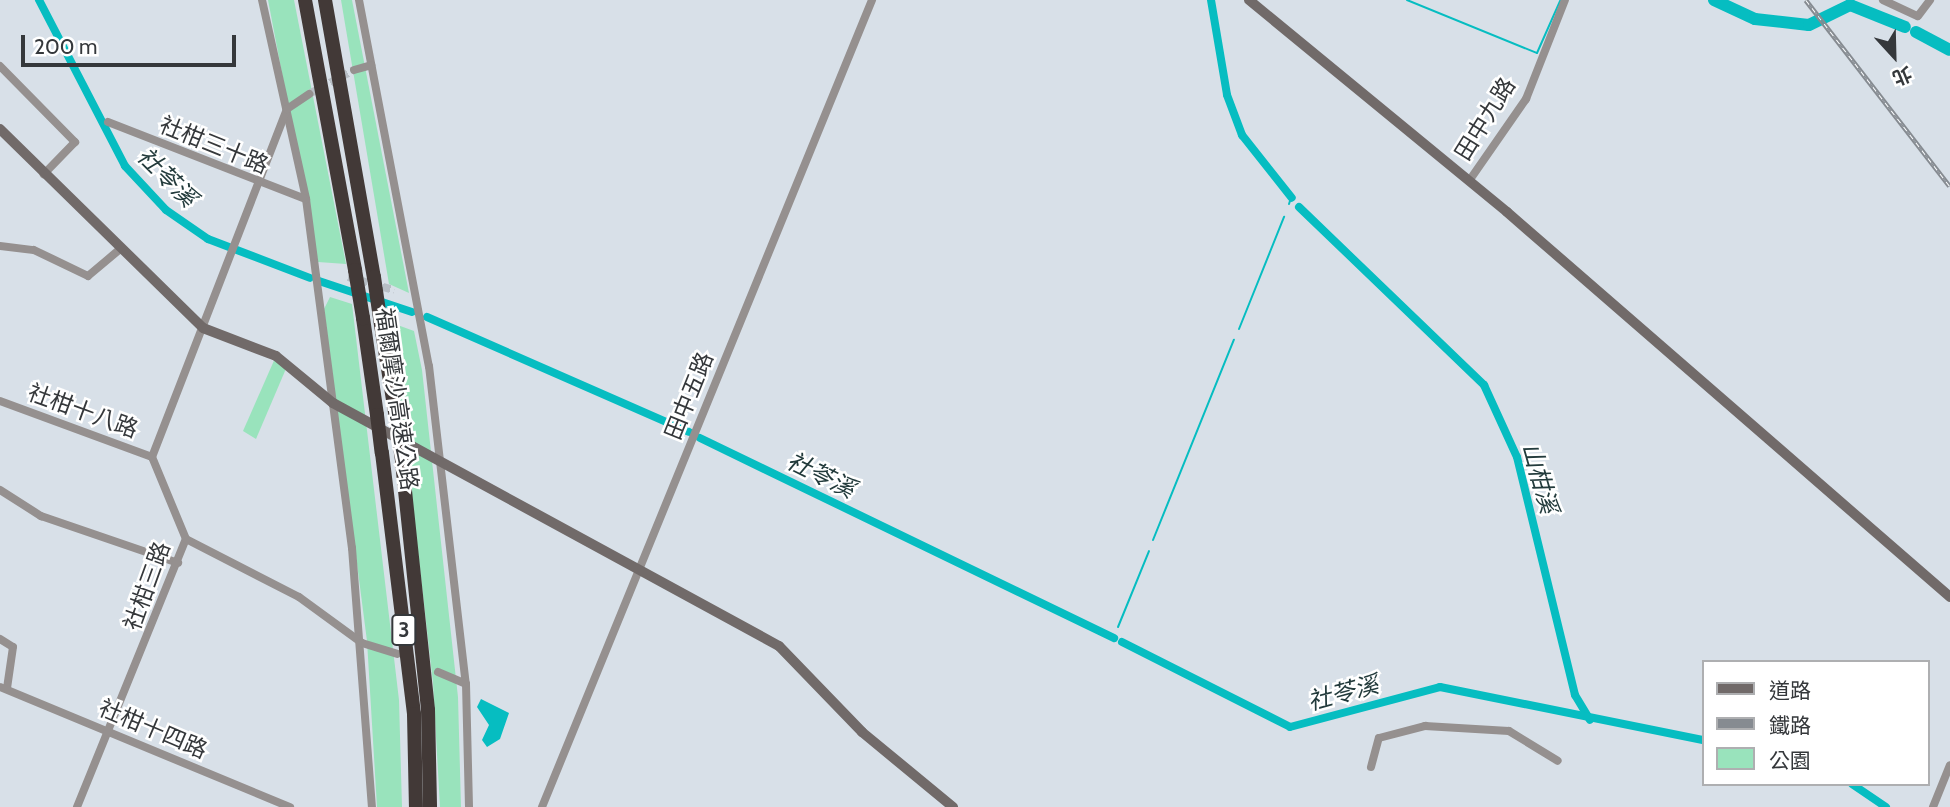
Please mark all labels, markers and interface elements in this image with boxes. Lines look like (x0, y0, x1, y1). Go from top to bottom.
scale bar (24, 21, 240, 65)
north arrow (1859, 21, 1929, 91)
text: 200 m (34, 34, 97, 59)
text: 北 (1889, 62, 1915, 90)
street label: 田中九路 (1449, 73, 1521, 165)
street label: 社柑三十路 (156, 111, 272, 179)
water label: 社苓溪 (131, 141, 203, 213)
street label: 福爾摩沙高速公路 (371, 306, 423, 492)
street label: 田中五路 (659, 348, 719, 444)
street label: 社柑十八路 (24, 378, 142, 444)
water label: 山柑溪 (1516, 439, 1564, 517)
water label: 社苓溪 (782, 446, 860, 504)
street label: 社柑三路 (118, 538, 176, 634)
road number: 3 (390, 612, 418, 648)
legend (1702, 660, 1929, 786)
water label: 社苓溪 (1304, 670, 1382, 716)
text: 道路 (1769, 678, 1811, 703)
street label: 社柑十四路 (95, 694, 211, 764)
text: 鐵路 (1769, 713, 1811, 738)
text: 公園 (1769, 748, 1811, 773)

